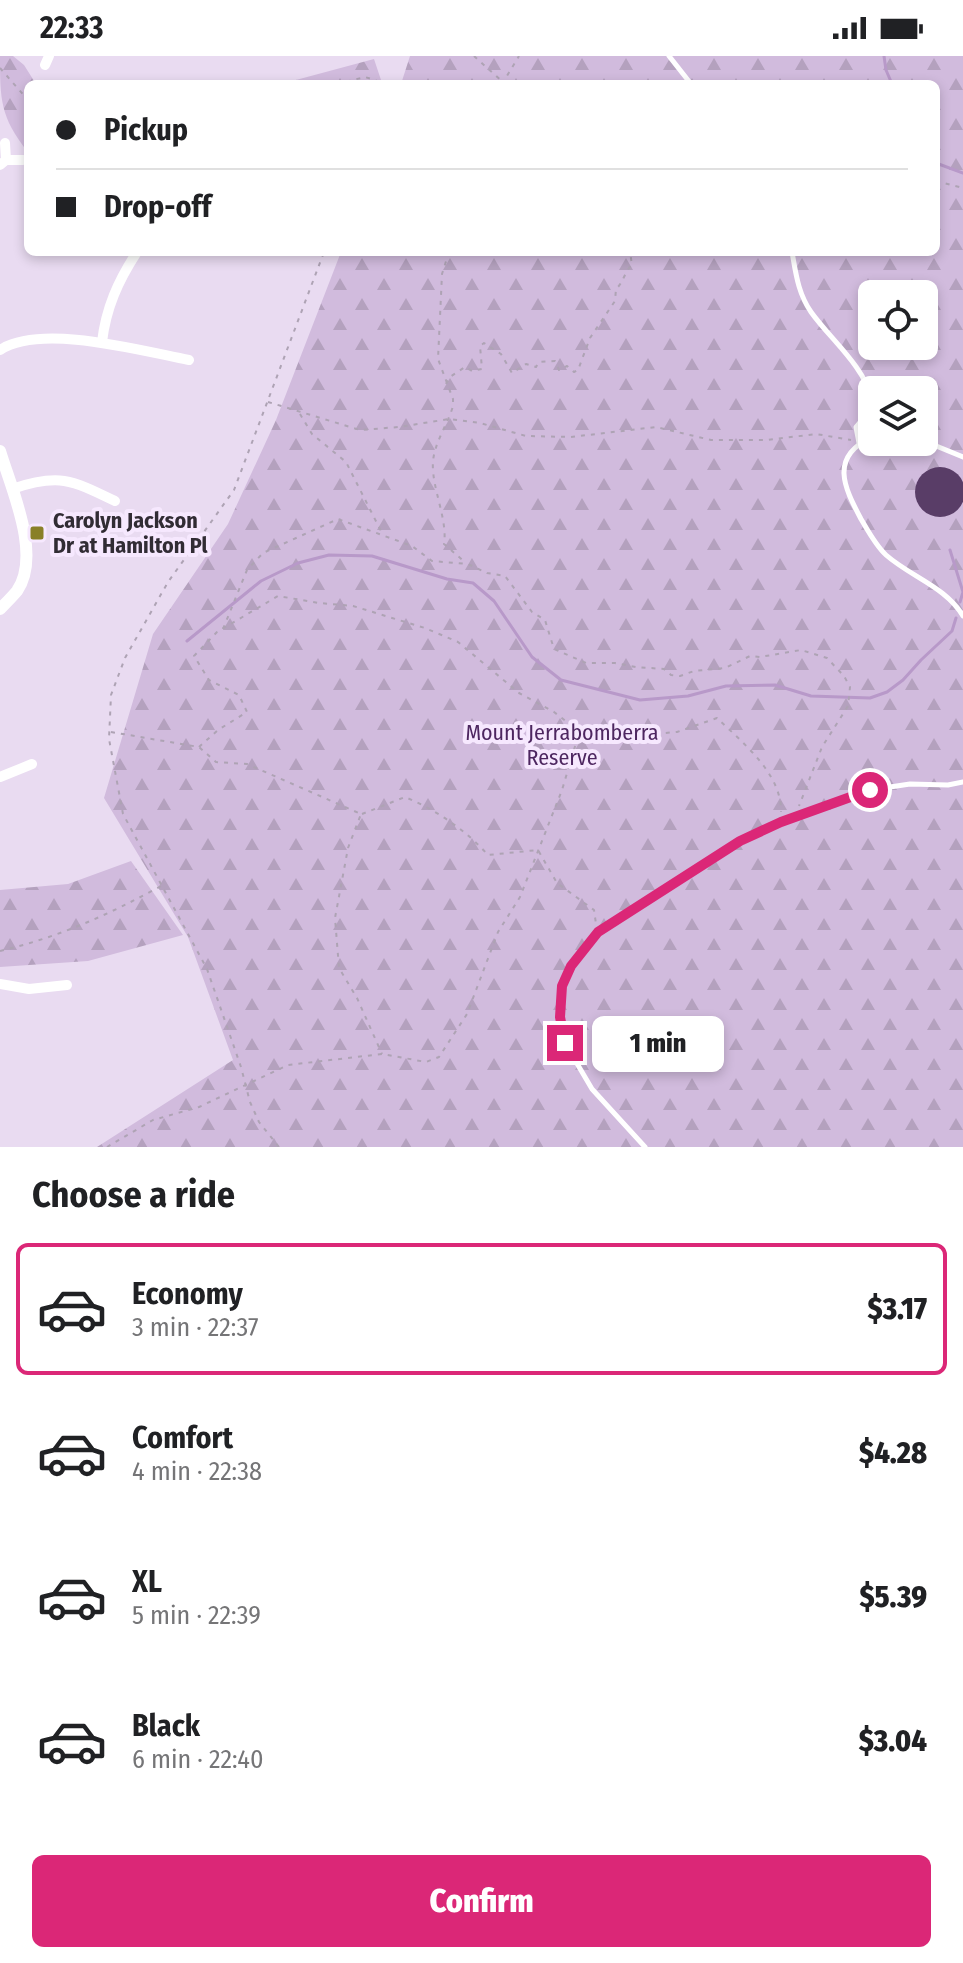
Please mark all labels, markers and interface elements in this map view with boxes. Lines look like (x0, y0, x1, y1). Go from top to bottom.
text: 22:33 (40, 10, 104, 46)
text: Pickup (104, 112, 188, 148)
text: Drop-off (104, 189, 211, 225)
map controls (858, 280, 938, 456)
button: locate (858, 280, 938, 360)
button: layers (858, 376, 938, 456)
place label: Carolyn Jackson Dr at Hamilton Pl (53, 507, 209, 559)
marker: Carolyn Jackson Dr at Hamilton Pl (28, 524, 46, 542)
park label: Mount Jerrabomberra Reserve (465, 719, 659, 771)
route start (852, 772, 888, 808)
callout: 1 min (593, 1015, 725, 1071)
route end (547, 1025, 583, 1061)
text: 1 min (630, 1028, 686, 1059)
text: Choose a ride (32, 1173, 235, 1217)
icon: car (36, 1273, 108, 1345)
text: Economy (132, 1276, 243, 1312)
text: $3.17 (868, 1291, 927, 1327)
text: 3 min · 22:37 (132, 1312, 259, 1343)
icon: car (36, 1417, 108, 1489)
text: Comfort (132, 1420, 233, 1456)
text: $4.28 (859, 1435, 927, 1471)
text: 4 min · 22:38 (132, 1456, 262, 1487)
icon: car (36, 1561, 108, 1633)
text: XL (132, 1564, 162, 1600)
text: $5.39 (859, 1579, 927, 1615)
text: 5 min · 22:39 (132, 1600, 261, 1631)
icon: car (36, 1705, 108, 1777)
text: Black (132, 1708, 200, 1744)
text: $3.04 (859, 1723, 927, 1759)
text: 6 min · 22:40 (132, 1744, 263, 1775)
button: Confirm (32, 1855, 931, 1947)

